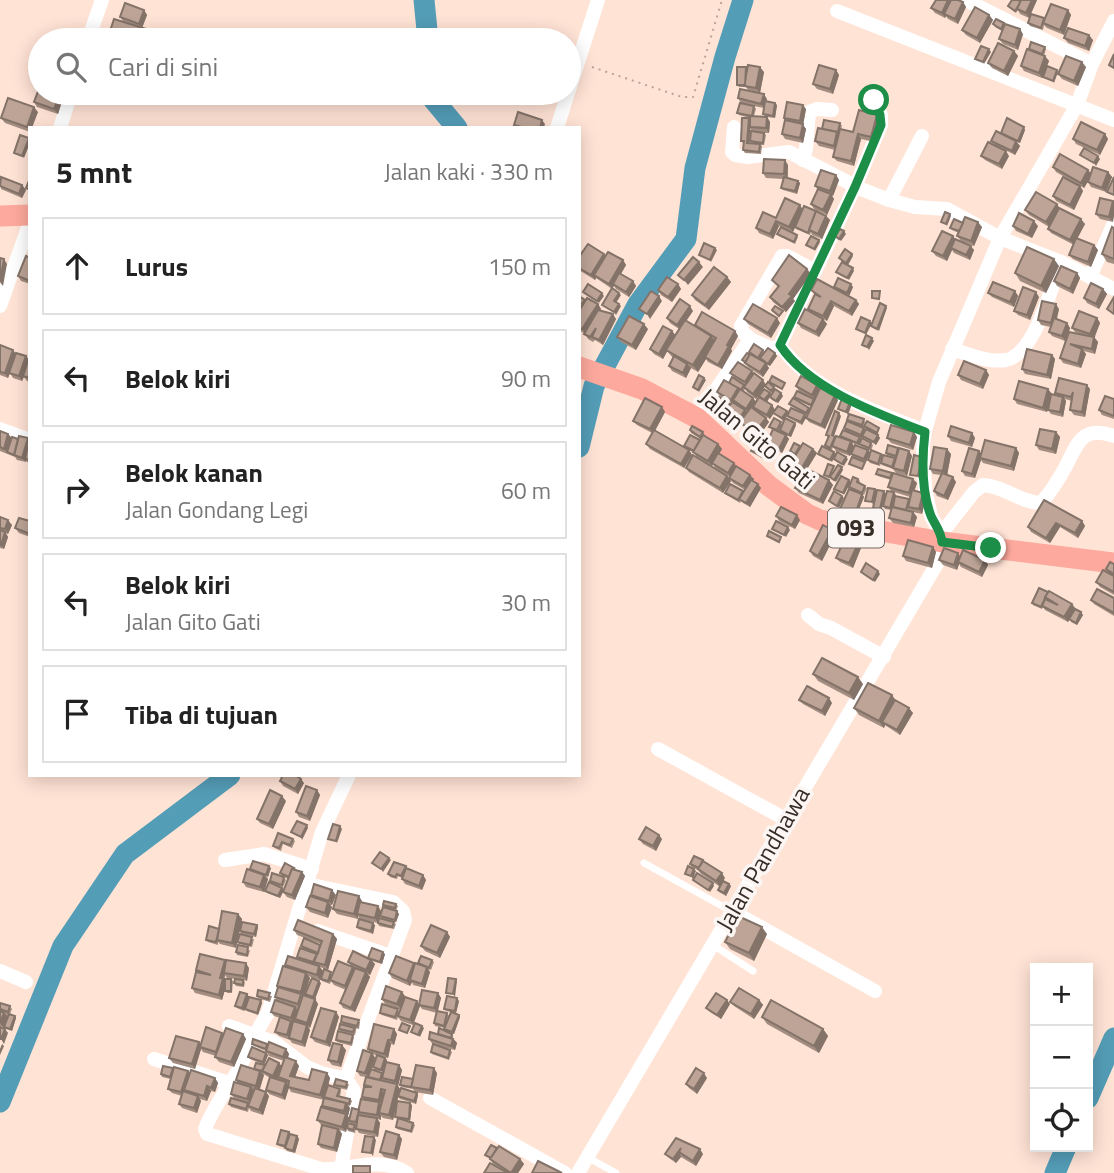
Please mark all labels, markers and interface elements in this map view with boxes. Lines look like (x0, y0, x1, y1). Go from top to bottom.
search box (28, 28, 581, 105)
text: Cari di sini (108, 47, 218, 86)
icon: search (52, 48, 90, 86)
route start (858, 84, 889, 115)
text: 5 mnt (56, 149, 132, 195)
text: Jalan kaki · 330 m (384, 154, 553, 189)
icon: ahead (58, 247, 96, 285)
text: Lurus (125, 247, 188, 286)
text: 150 m (488, 249, 551, 284)
icon: left (58, 359, 96, 397)
text: Belok kiri (125, 359, 231, 398)
text: 90 m (501, 361, 551, 396)
street label: Jalan Gito Gati (692, 379, 823, 498)
text: Belok kanan (125, 453, 263, 492)
icon: right (58, 471, 96, 509)
text: 60 m (501, 473, 551, 508)
text: Jalan Gondang Legi (125, 492, 308, 527)
road number: 093 (828, 508, 884, 548)
route end (975, 532, 1006, 563)
text: Belok kiri (125, 565, 231, 604)
icon: left (58, 583, 96, 621)
text: 30 m (501, 585, 551, 620)
text: Jalan Gito Gati (125, 604, 261, 639)
icon: arrive (58, 695, 96, 733)
text: Tiba di tujuan (125, 695, 278, 734)
street label: Jalan Pandhawa (706, 780, 818, 937)
map controls (1030, 963, 1093, 1152)
button: + (1030, 963, 1093, 1026)
button: − (1030, 1026, 1093, 1089)
button: locate (1030, 1089, 1093, 1152)

